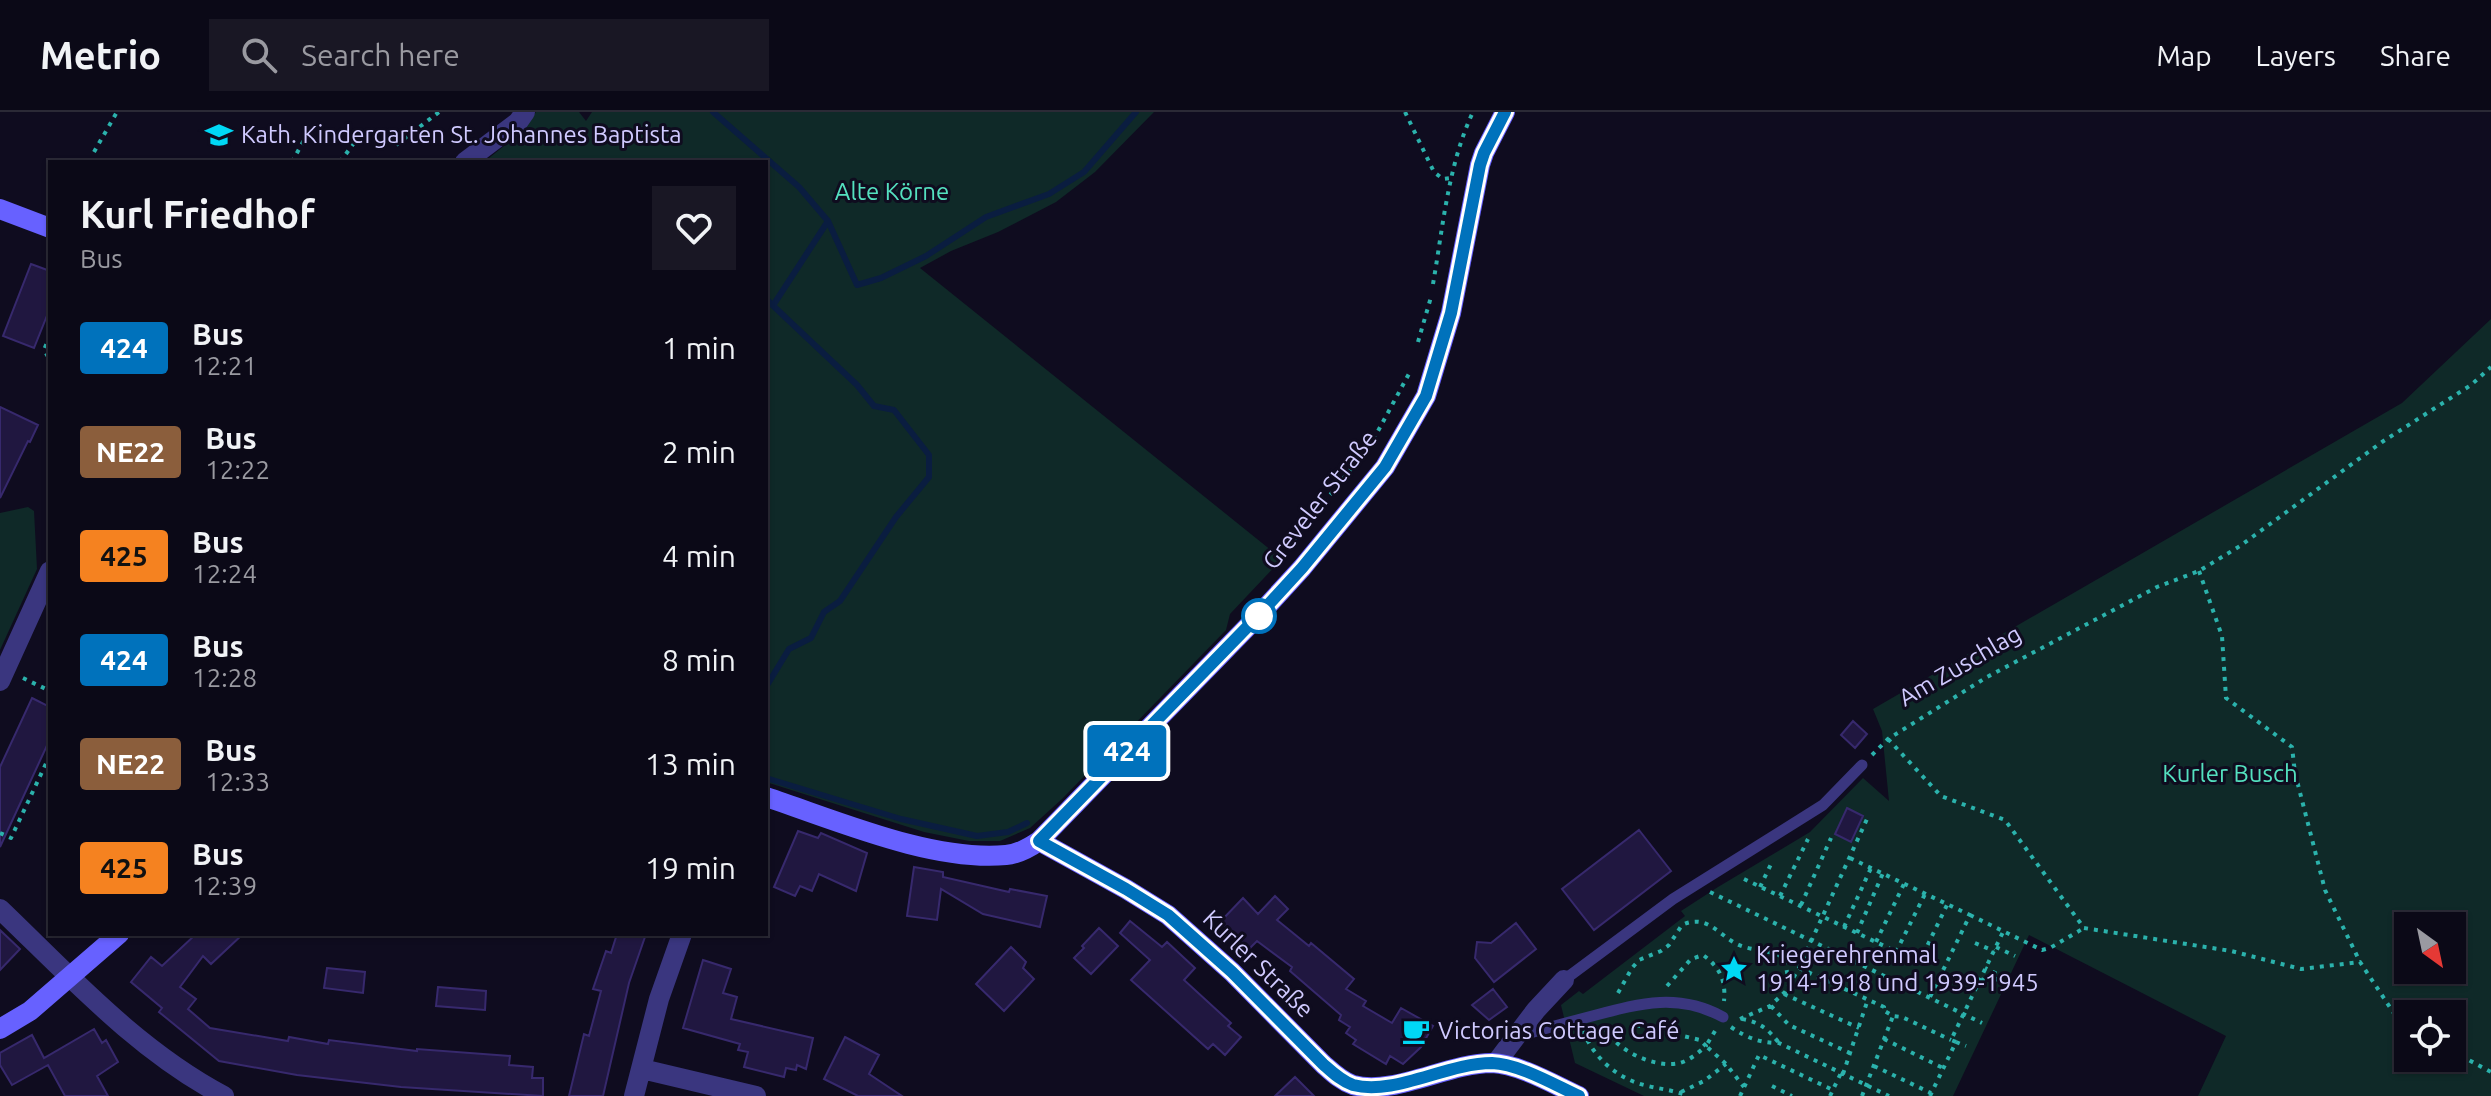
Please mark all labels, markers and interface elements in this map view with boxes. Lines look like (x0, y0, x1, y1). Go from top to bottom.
search box (209, 19, 769, 91)
icon: search (237, 33, 281, 77)
text: Metrio (40, 34, 161, 76)
text: Search here (301, 38, 460, 72)
text: Map (2156, 40, 2212, 71)
text: Layers (2256, 40, 2336, 71)
text: Share (2380, 40, 2451, 71)
school or university icon: Kath. Kindergarten St. Johannes Baptista (204, 120, 234, 150)
place label: Kath. Kindergarten St. Johannes Baptista (241, 121, 682, 148)
park label: Alte Körne (835, 178, 949, 205)
button: heart (652, 186, 736, 270)
text: Kurl Friedhof (80, 193, 315, 235)
text: Bus (80, 244, 123, 273)
text: Bus (192, 317, 244, 351)
text: 1 min (662, 331, 736, 365)
text: 424 (100, 332, 148, 363)
text: 12:21 (192, 351, 257, 380)
text: Bus (205, 421, 257, 455)
street label: Greveler Straße (1257, 425, 1382, 574)
text: 2 min (662, 435, 736, 469)
text: NE22 (96, 436, 165, 467)
text: 12:22 (205, 455, 270, 484)
text: Bus (192, 525, 244, 559)
text: 4 min (662, 539, 736, 573)
text: 425 (100, 540, 148, 571)
text: 12:24 (192, 559, 257, 588)
unlabelled marker (1242, 599, 1276, 633)
street label: Am Zuschlag (1894, 620, 2026, 711)
text: Bus (192, 629, 244, 663)
text: 8 min (662, 643, 736, 677)
text: 424 (100, 644, 148, 675)
text: 12:28 (192, 663, 257, 692)
line badge: 424 (1081, 725, 1173, 777)
text: Bus (205, 733, 257, 767)
text: 424 (1103, 735, 1151, 766)
text: 13 min (645, 747, 736, 781)
text: NE22 (96, 748, 165, 779)
park label: Kurler Busch (2162, 760, 2298, 787)
text: 12:33 (205, 767, 270, 796)
text: Bus (192, 837, 244, 871)
text: 19 min (645, 851, 736, 885)
text: 425 (100, 852, 148, 883)
text: 12:39 (192, 871, 257, 900)
street label: Kurler Straße (1198, 904, 1319, 1023)
north arrow (2394, 912, 2466, 984)
map controls (2394, 912, 2466, 1072)
place label: Kriegerehrenmal 1914-1918 und 1939-1945 (1756, 941, 2039, 996)
place icon: Kriegerehrenmal 1914-1918 und 1939-1945 (1719, 954, 1749, 984)
button: locate (2394, 1000, 2466, 1072)
cafe icon: Victorias Cottage Café (1401, 1016, 1431, 1046)
place label: Victorias Cottage Café (1438, 1017, 1679, 1044)

